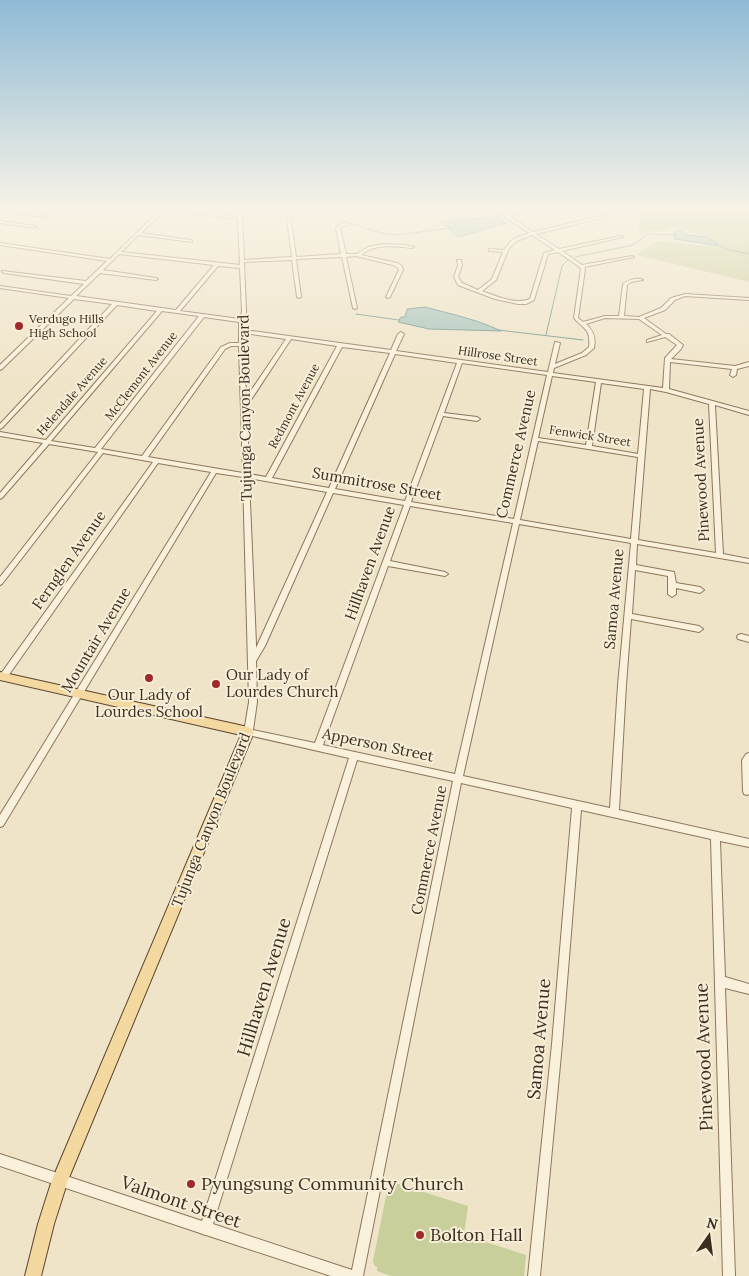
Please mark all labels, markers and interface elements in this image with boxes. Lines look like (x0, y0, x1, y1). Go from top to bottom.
place label: Verdugo Hills High School (28, 311, 104, 340)
street label: Tujunga Canyon Boulevard (233, 314, 256, 502)
marker: Verdugo Hills High School (13, 320, 25, 332)
street label: McClemont Avenue (101, 328, 180, 423)
street label: Hillrose Street (457, 342, 539, 369)
street label: Helendale Avenue (33, 353, 110, 438)
street label: Redmont Avenue (265, 360, 323, 451)
street label: Commerce Avenue (491, 388, 540, 520)
street label: Pinewood Avenue (688, 418, 713, 542)
street label: Fenwick Street (548, 422, 633, 449)
street label: Summitrose Street (311, 463, 444, 504)
street label: Hillhaven Avenue (340, 503, 399, 623)
street label: Fernglen Avenue (27, 507, 110, 613)
street label: Samoa Avenue (600, 548, 627, 650)
street label: Mountair Avenue (57, 584, 134, 696)
place label: Our Lady of Lourdes Church (226, 665, 339, 701)
marker: Our Lady of Lourdes School (143, 672, 155, 684)
marker: Our Lady of Lourdes Church (210, 678, 222, 690)
place label: Our Lady of Lourdes School (95, 685, 203, 721)
street label: Apperson Street (320, 723, 436, 766)
street label: Tujunga Canyon Boulevard (167, 730, 254, 910)
street label: Commerce Avenue (407, 784, 450, 916)
street label: Hillhaven Avenue (231, 914, 296, 1059)
street label: Samoa Avenue (522, 977, 555, 1100)
street label: Pinewood Avenue (689, 982, 718, 1132)
street label: Valmont Street (117, 1170, 244, 1233)
place label: Pyungsung Community Church (201, 1172, 464, 1195)
marker: Pyungsung Community Church (185, 1178, 197, 1190)
north arrow (684, 1211, 734, 1261)
text: N (705, 1213, 720, 1233)
place label: Bolton Hall (430, 1223, 523, 1246)
marker: Bolton Hall (414, 1229, 426, 1241)

